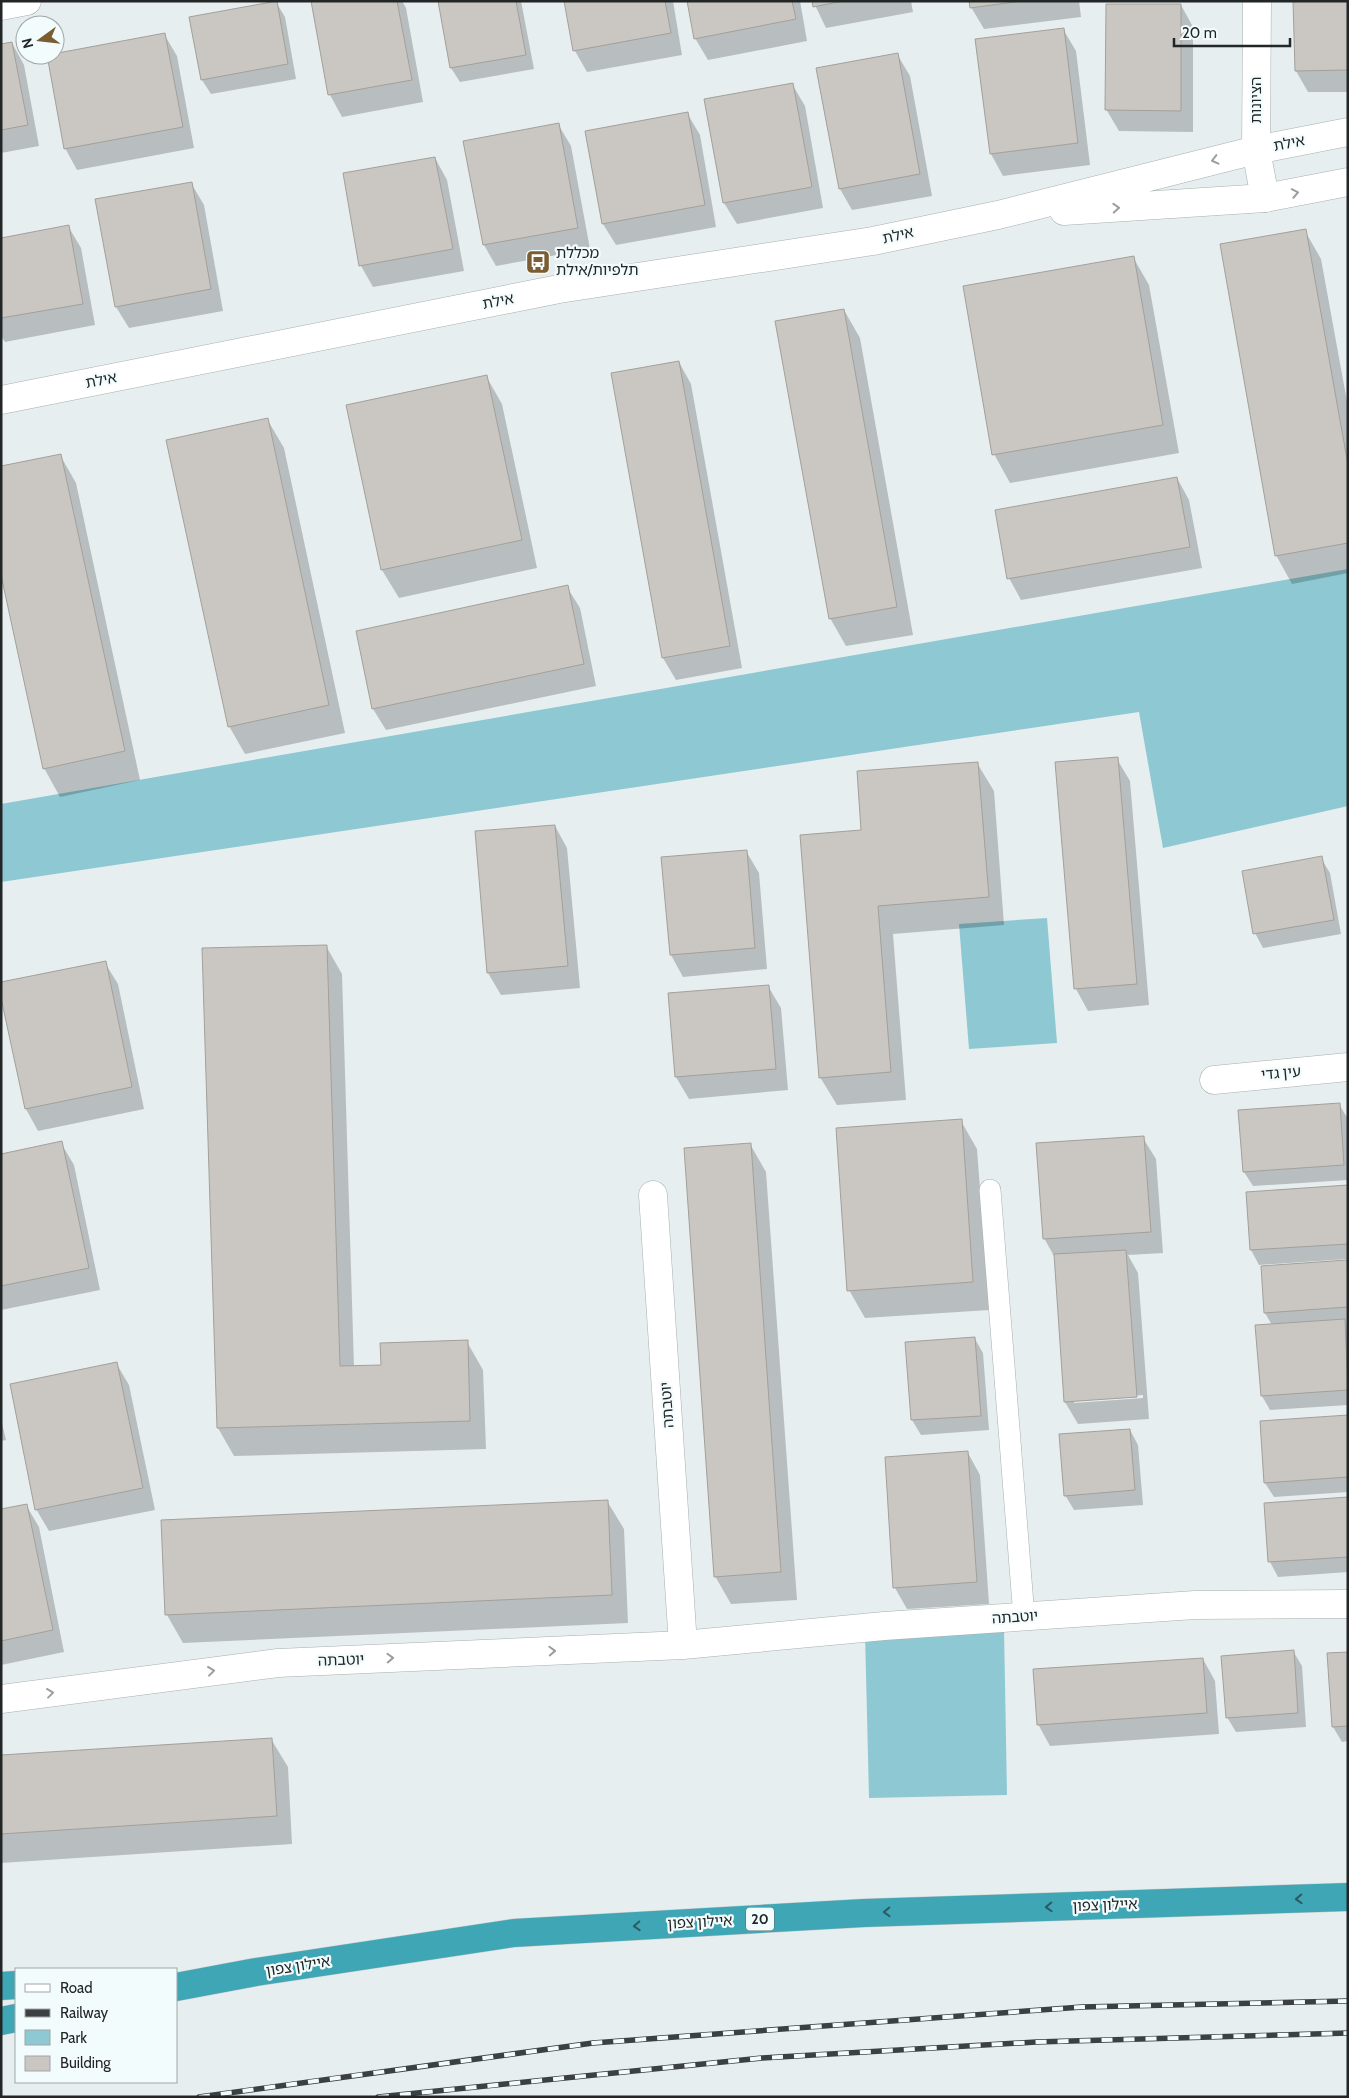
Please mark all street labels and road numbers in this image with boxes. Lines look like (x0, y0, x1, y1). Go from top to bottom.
street label: הציונות (1247, 77, 1265, 123)
street label: אילת (1272, 131, 1306, 155)
street label: אילת (881, 223, 915, 247)
street label: אילת (481, 289, 515, 313)
street label: אילת (84, 368, 118, 392)
street label: עין גדי (1260, 1062, 1302, 1084)
street label: יוטבתה (656, 1381, 678, 1429)
street label: יוטבתה (991, 1606, 1039, 1628)
street label: יוטבתה (317, 1650, 365, 1670)
street label: איילון צפון (1072, 1895, 1138, 1915)
road number: 20 (746, 1908, 774, 1930)
street label: איילון צפון (667, 1911, 733, 1933)
street label: איילון צפון (264, 1952, 332, 1980)

